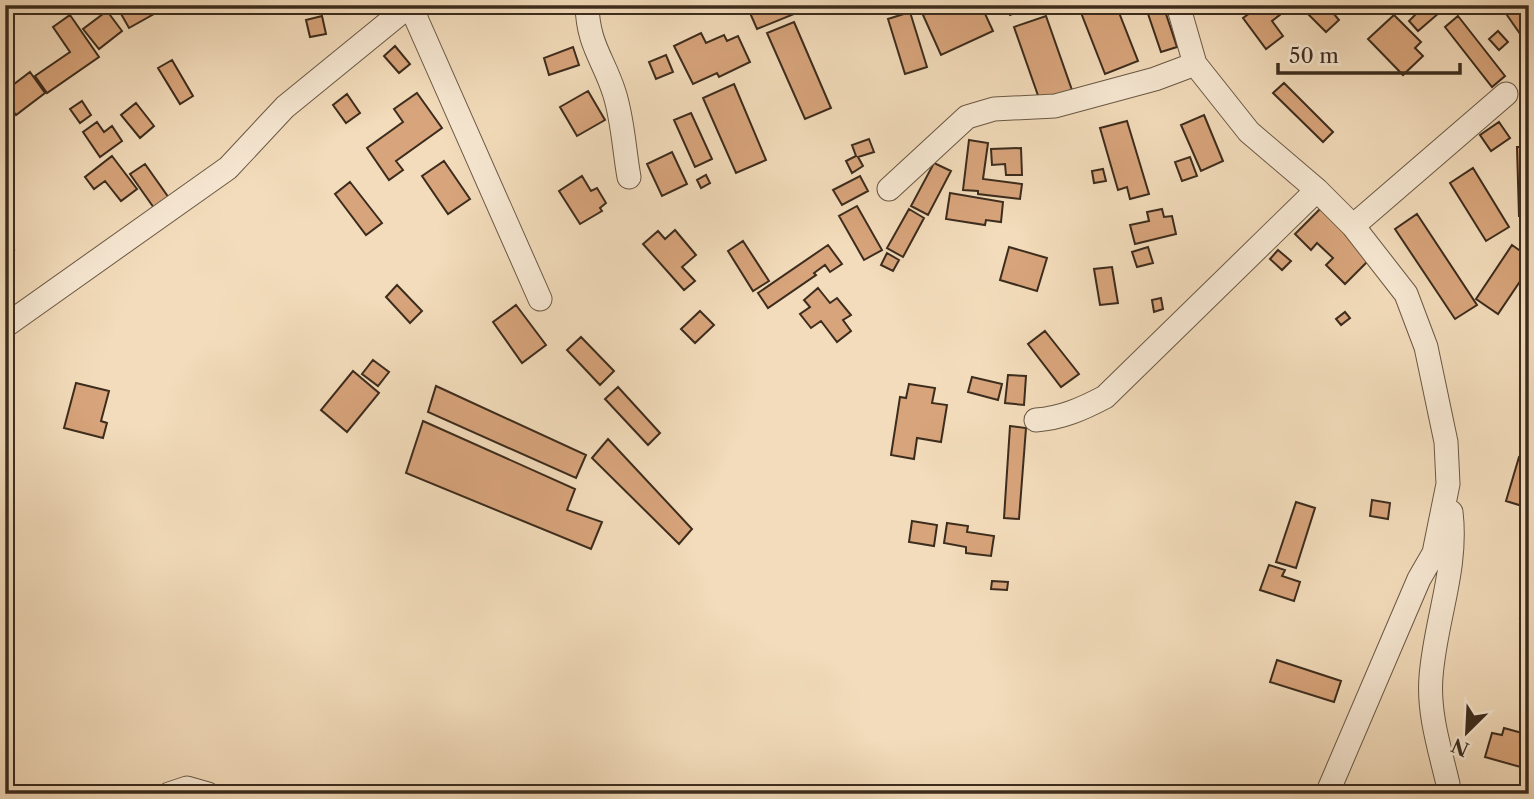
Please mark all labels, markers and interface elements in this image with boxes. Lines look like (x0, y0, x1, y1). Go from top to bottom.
scale bar (1278, 32, 1460, 76)
text: 50 m (1289, 43, 1339, 68)
north arrow (1432, 698, 1502, 768)
text: N (1448, 733, 1473, 761)

